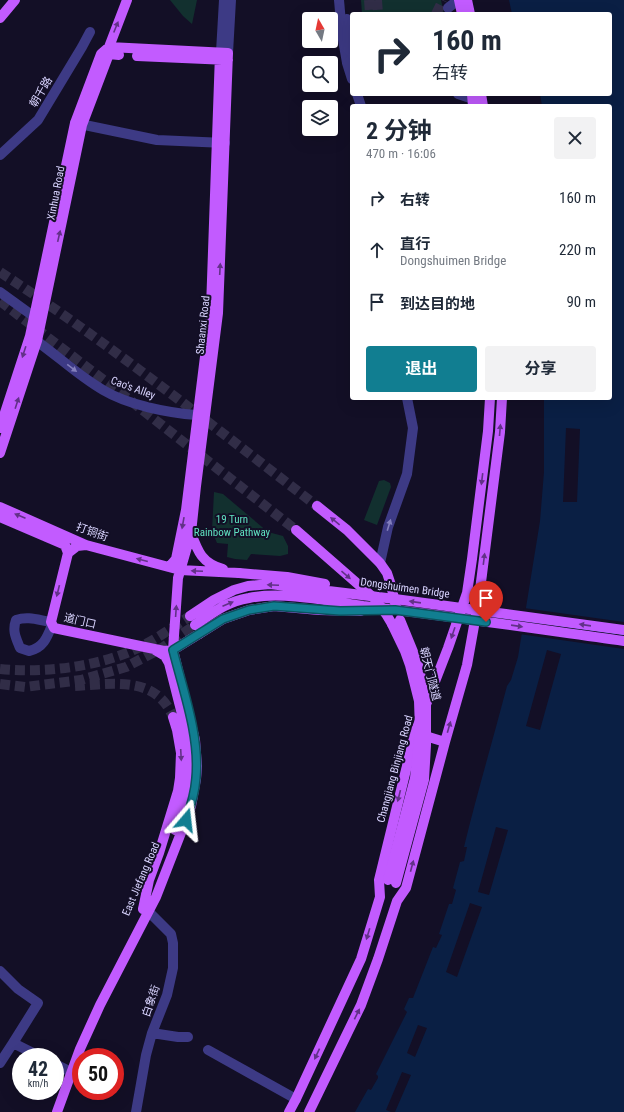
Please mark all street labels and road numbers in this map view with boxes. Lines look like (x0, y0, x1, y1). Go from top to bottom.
street label: 朝千路 (27, 75, 55, 109)
street label: Xinhua Road (44, 165, 68, 221)
street label: Shaanxi Road (193, 295, 213, 355)
street label: Cao's Alley (109, 374, 157, 402)
street label: 打铜街 (74, 520, 110, 544)
street label: Dongshuimen Bridge (360, 575, 450, 601)
street label: 道门口 (62, 611, 98, 631)
street label: 朝天门隧道 (417, 646, 443, 702)
street label: Changjiang Binjiang Road (374, 714, 416, 824)
street label: East Jiefang Road (120, 840, 162, 918)
street label: 白象街 (139, 983, 163, 1019)

